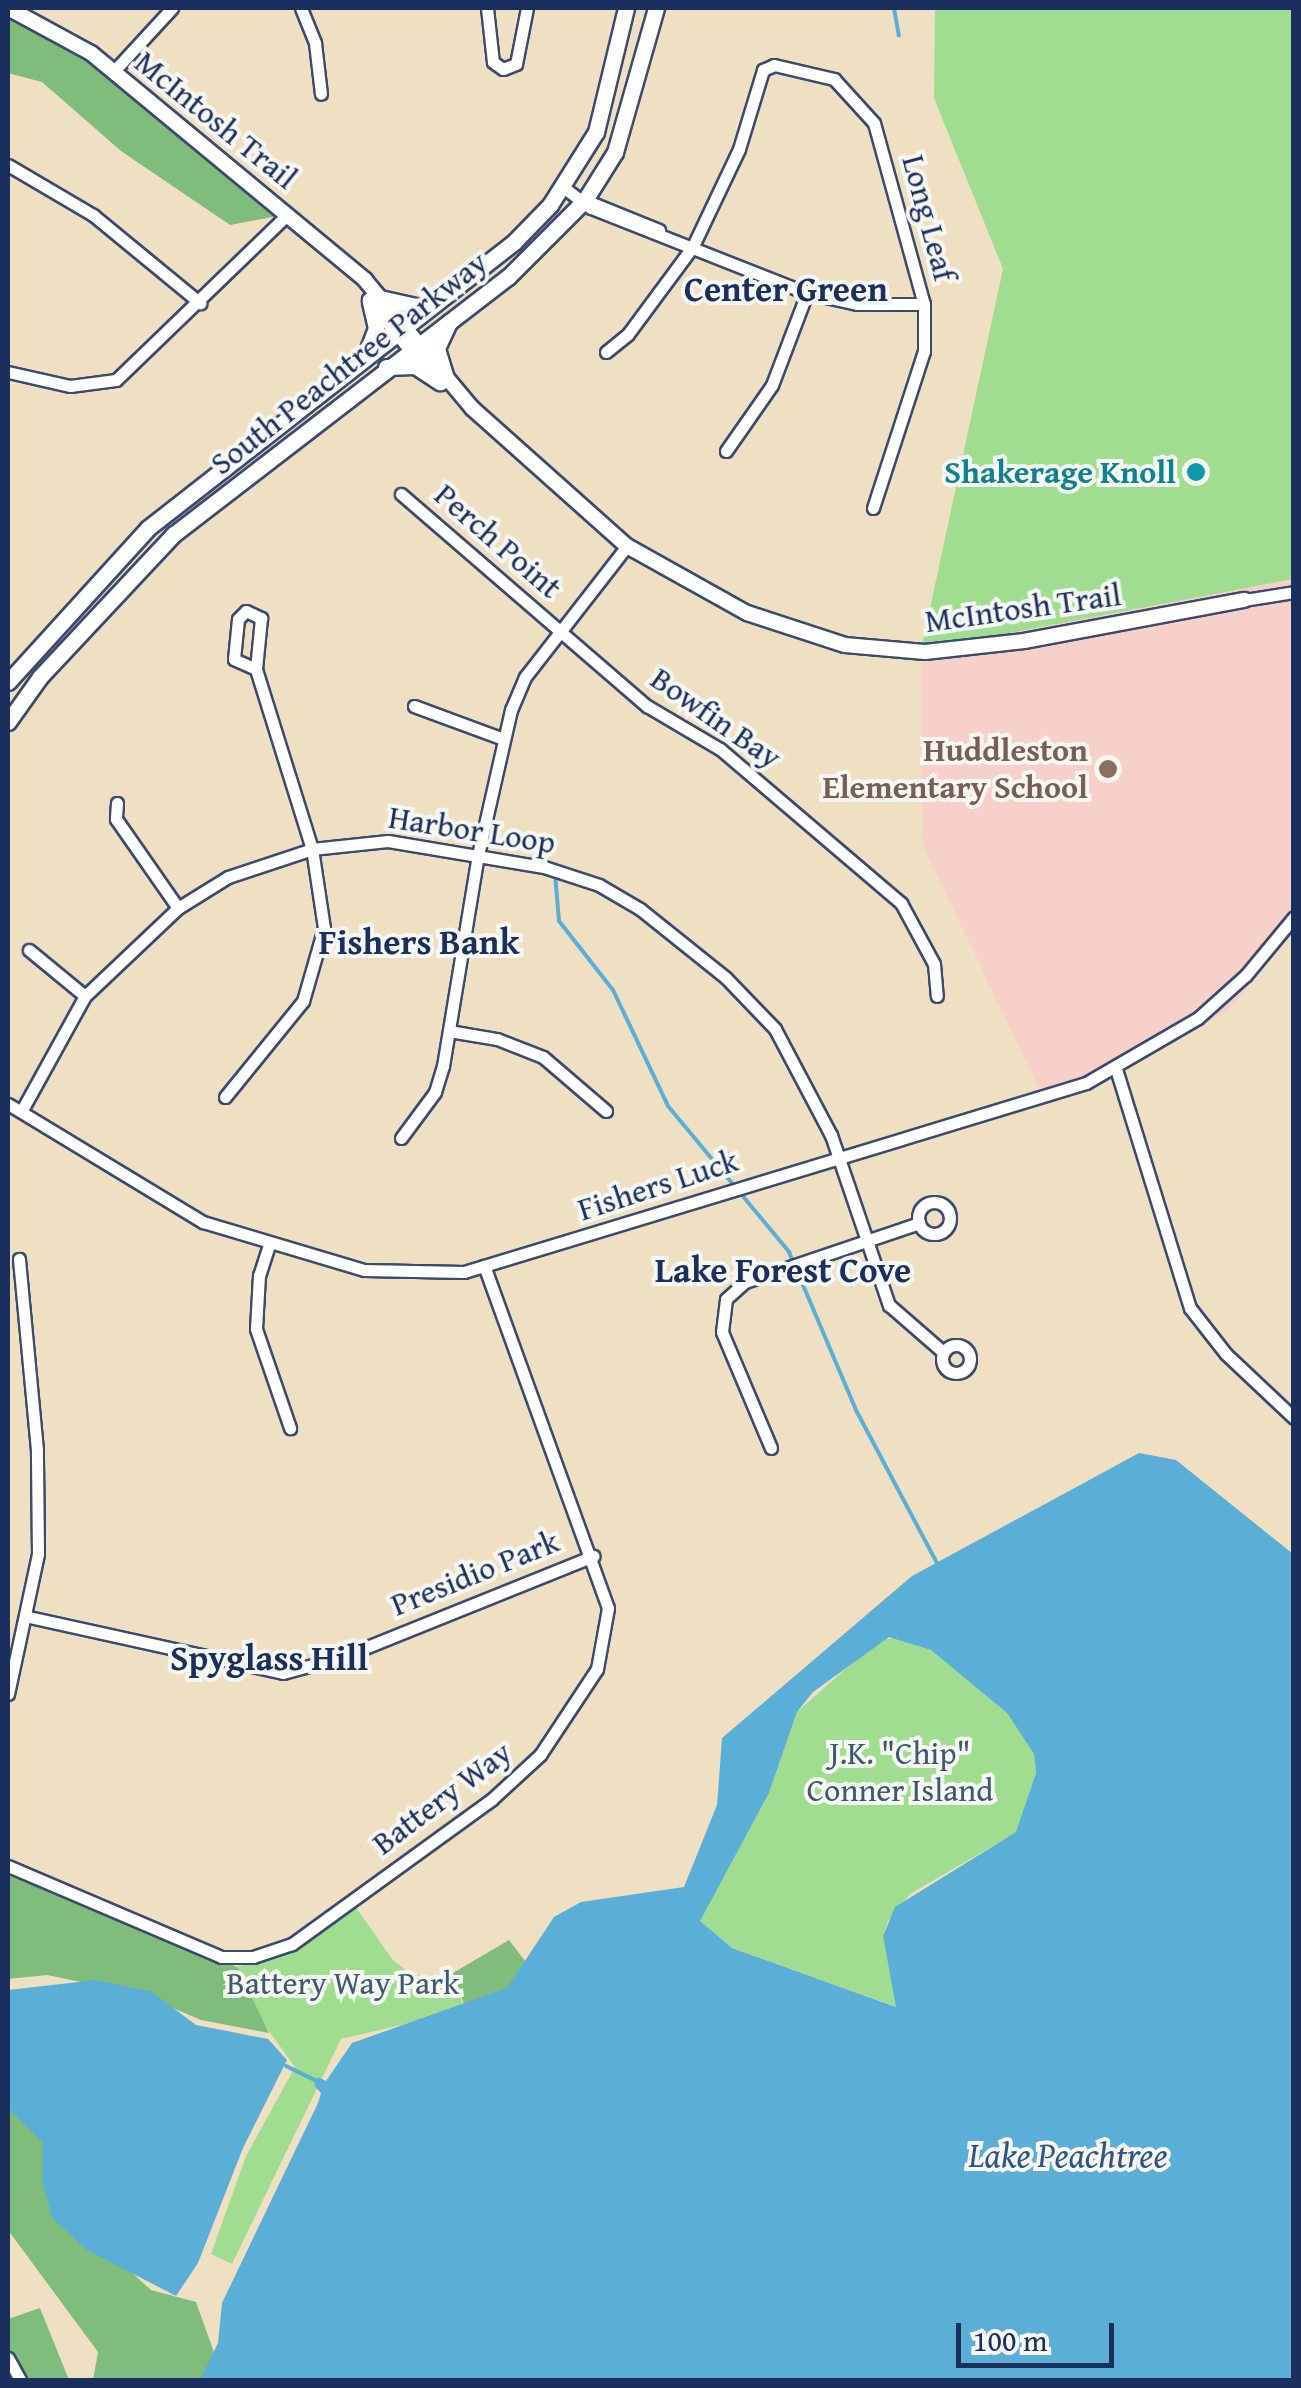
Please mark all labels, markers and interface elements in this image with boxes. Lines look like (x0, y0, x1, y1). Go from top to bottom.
street label: McIntosh Trail (127, 43, 305, 197)
street label: Long Leaf (894, 151, 964, 285)
street label: South Peachtree Parkway (203, 243, 495, 483)
district label: Center Green (684, 268, 888, 310)
place label: Shakerage Knoll (944, 453, 1176, 491)
marker: Shakerage Knoll (1185, 461, 1207, 483)
street label: Perch Point (427, 476, 569, 606)
street label: McIntosh Trail (923, 575, 1123, 641)
street label: Bowfin Bay (643, 659, 789, 777)
place label: Huddleston Elementary School (823, 732, 1088, 807)
marker: Huddleston Elementary School (1097, 758, 1119, 780)
street label: Harbor Loop (386, 798, 558, 862)
district label: Fishers Bank (319, 921, 519, 963)
street label: Fishers Luck (573, 1141, 743, 1229)
district label: Lake Forest Cove (655, 1249, 911, 1291)
street label: Presidio Park (385, 1522, 565, 1624)
district label: Spyglass Hill (170, 1637, 368, 1679)
street label: Battery Way (365, 1733, 519, 1863)
park label: J.K. "Chip" Conner Island (807, 1735, 993, 1810)
park label: Battery Way Park (227, 1964, 459, 2002)
water label: Lake Peachtree (968, 2134, 1168, 2176)
scale bar (961, 2303, 1118, 2365)
text: 100 m (973, 2318, 1047, 2362)

